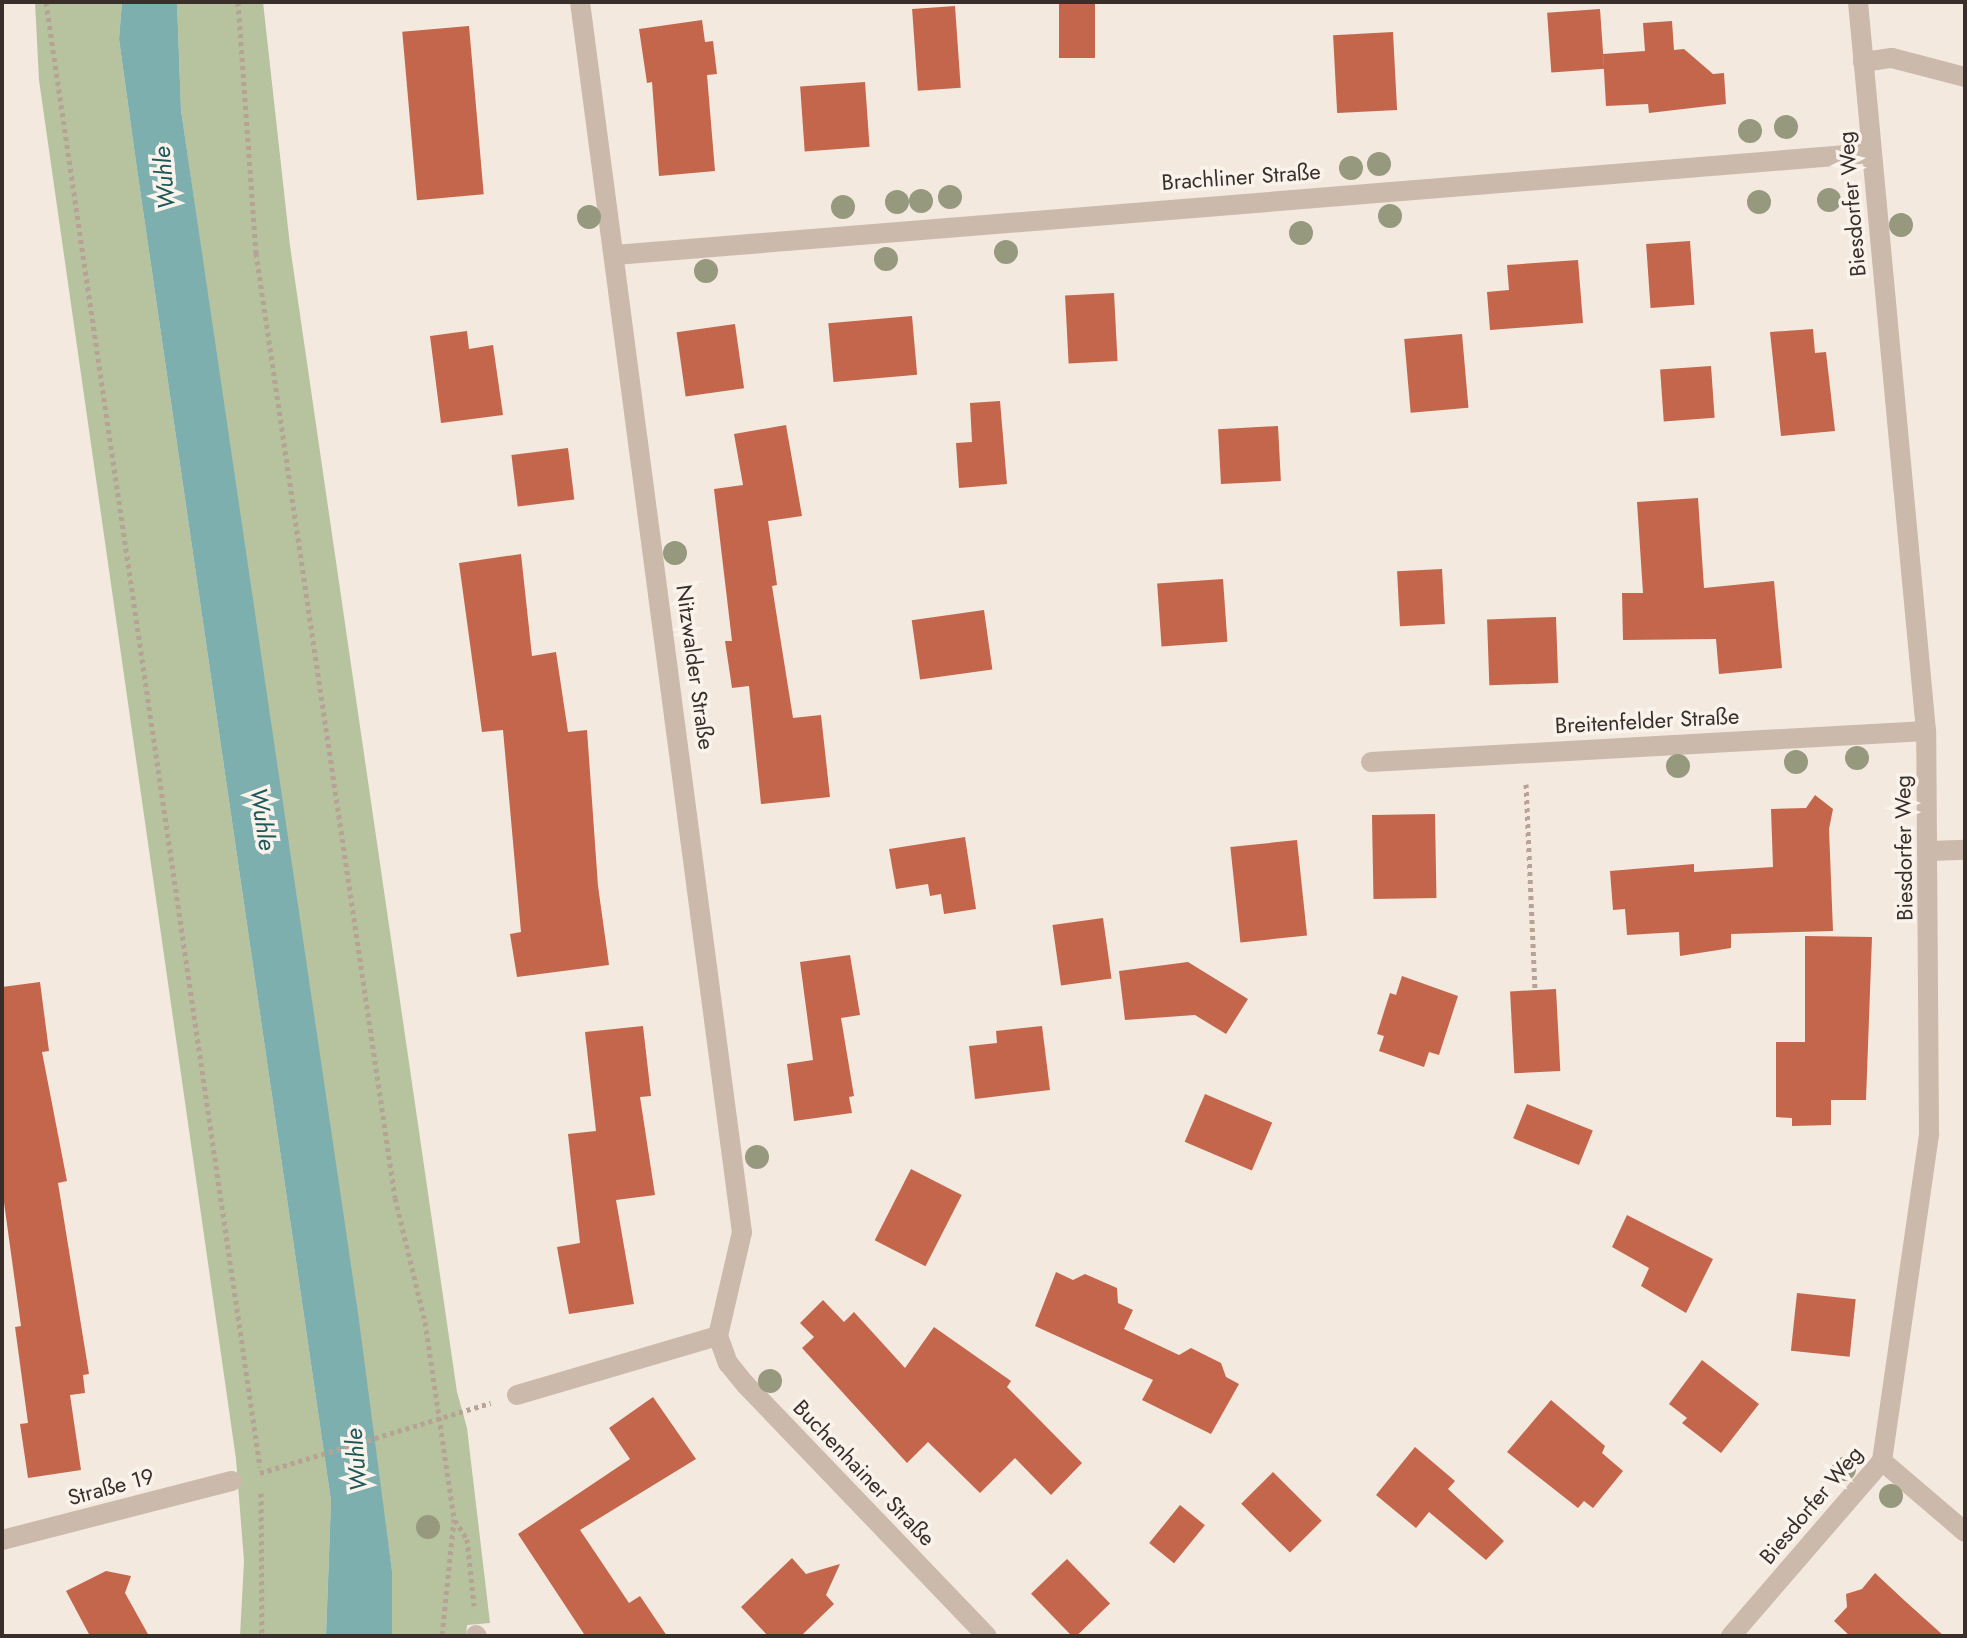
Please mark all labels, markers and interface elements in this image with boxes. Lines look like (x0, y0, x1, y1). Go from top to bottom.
street label: Biesdorfer Weg (1832, 130, 1872, 278)
water label: Wuhle (147, 145, 181, 211)
street label: Brachliner Straße (1161, 158, 1321, 196)
street label: Nitzwalder Straße (670, 583, 720, 751)
street label: Breitenfelder Straße (1554, 703, 1740, 739)
street label: Biesdorfer Weg (1890, 775, 1918, 921)
water label: Wuhle (244, 786, 282, 852)
street label: Buchenhainer Straße (788, 1394, 940, 1552)
water label: Wuhle (339, 1427, 373, 1493)
street label: Biesdorfer Weg (1754, 1441, 1868, 1569)
street label: Straße 19 (65, 1463, 157, 1511)

